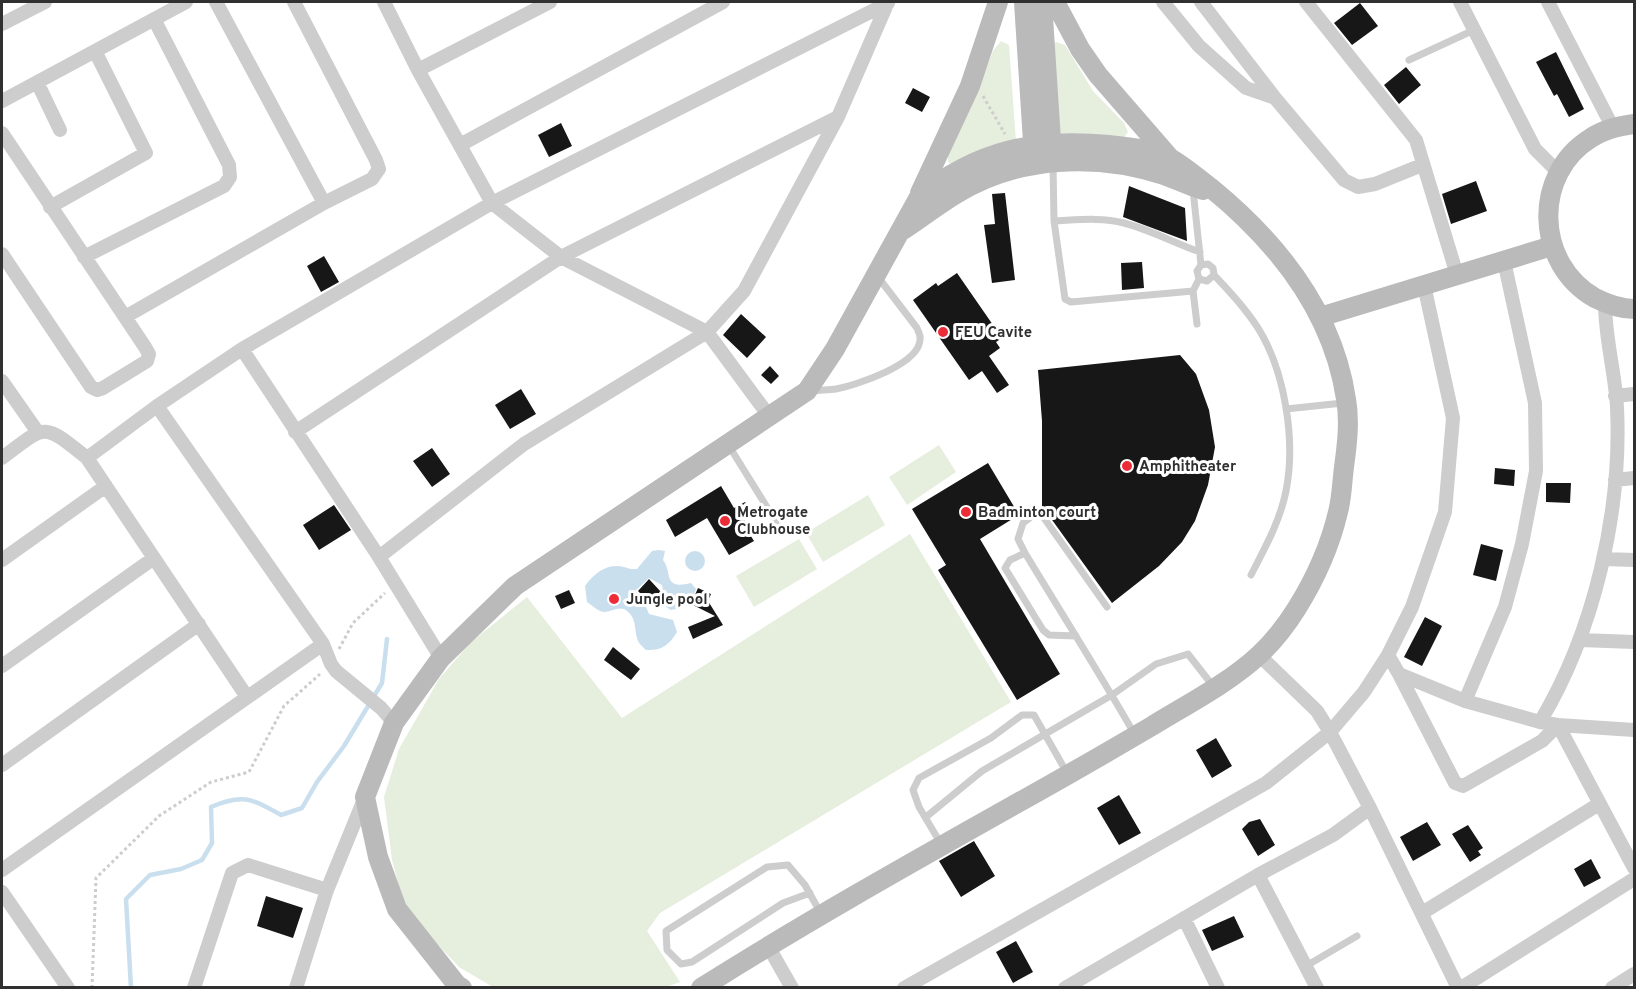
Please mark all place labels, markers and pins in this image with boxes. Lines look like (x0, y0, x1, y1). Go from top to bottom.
place label: FEU Cavite (955, 324, 1032, 343)
marker: FEU Cavite (936, 325, 950, 339)
place label: Amphitheater (1139, 458, 1237, 477)
marker: Amphitheater (1120, 459, 1134, 473)
place label: Metrogate Clubhouse (737, 504, 810, 540)
place label: Badminton court (978, 504, 1096, 523)
marker: Badminton court (959, 505, 973, 519)
marker: Metrogate Clubhouse (718, 514, 732, 528)
place label: Jungle pool (626, 591, 708, 610)
marker: Jungle pool (607, 592, 621, 606)

